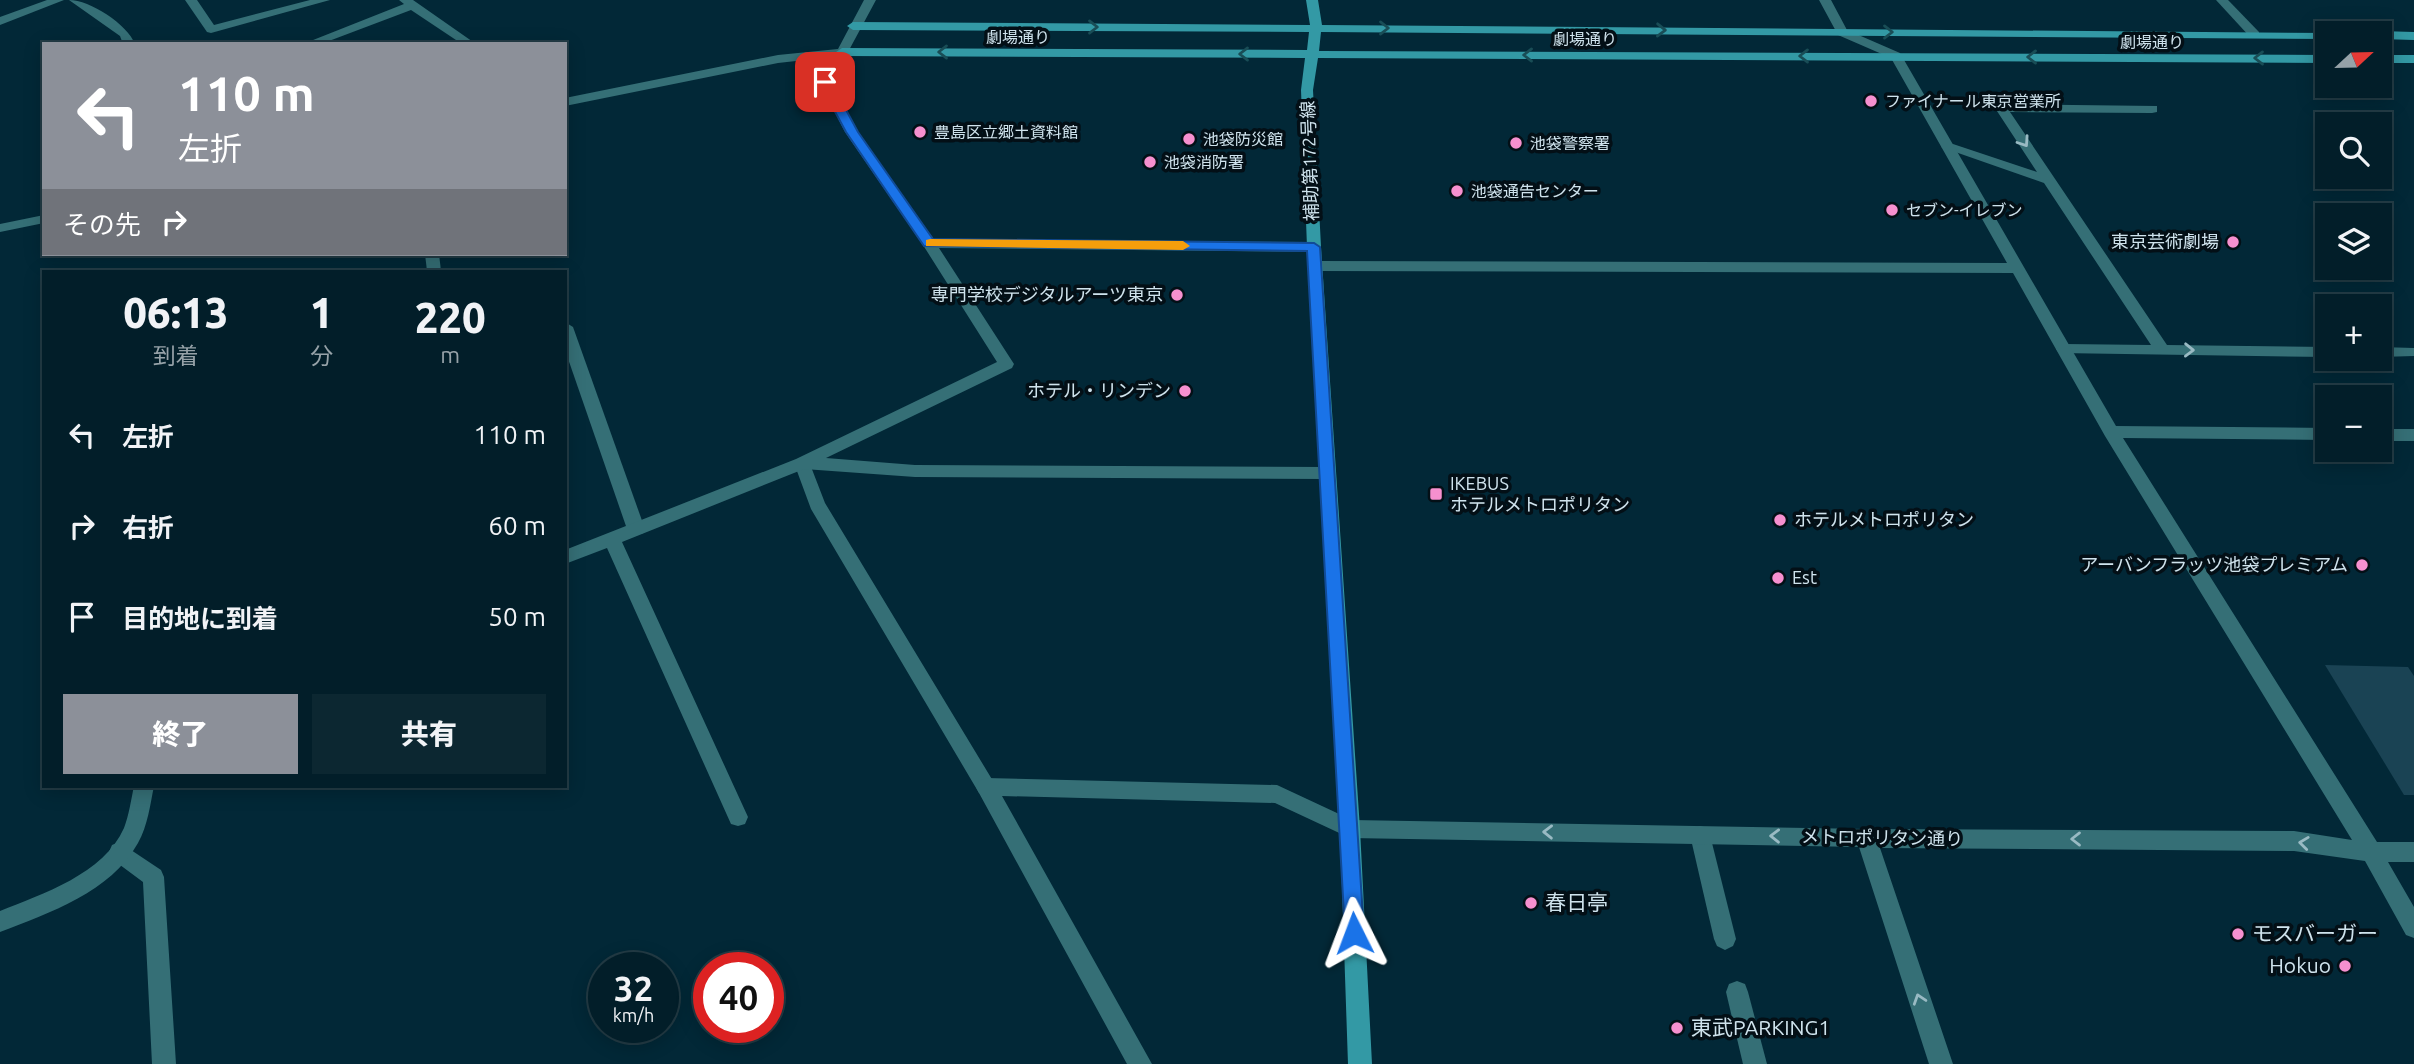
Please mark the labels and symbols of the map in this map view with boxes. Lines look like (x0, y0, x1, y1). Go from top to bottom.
one-way arrow (1088, 19, 1099, 35)
one-way arrow (1379, 20, 1390, 36)
north arrow (2315, 21, 2392, 98)
one-way arrow (1655, 23, 1666, 38)
one-way arrow (1883, 24, 1894, 40)
street label: 劇場通り (986, 28, 1050, 46)
street label: 劇場通り (1553, 30, 1617, 48)
street label: 劇場通り (2120, 33, 2184, 51)
one-way arrow (938, 44, 948, 60)
one-way arrow (1238, 46, 1249, 62)
one-way arrow (1522, 47, 1533, 63)
one-way arrow (1799, 48, 1809, 64)
one-way arrow (2026, 49, 2037, 65)
one-way arrow (2254, 50, 2264, 66)
pin (795, 52, 855, 112)
place label: ファイナール東京営業所 (1885, 92, 2061, 110)
marker: ファイナール東京営業所 (1863, 93, 1879, 109)
street label: 補助第172号線 (1297, 100, 1321, 222)
place label: 豊島区立郷土資料館 (934, 123, 1078, 141)
marker: 豊島区立郷土資料館 (912, 124, 928, 140)
place label: 池袋防災館 (1203, 130, 1283, 148)
marker: 池袋防災館 (1181, 131, 1197, 147)
place label: 池袋警察署 (1530, 134, 1610, 152)
one-way arrow (2015, 134, 2028, 147)
marker: 池袋警察署 (1508, 135, 1524, 151)
place label: 池袋消防署 (1164, 153, 1244, 171)
marker: 池袋消防署 (1142, 154, 1158, 170)
place label: 池袋通告センター (1471, 182, 1599, 200)
marker: 池袋通告センター (1449, 183, 1465, 199)
place label: セブン-イレブン (1906, 201, 2023, 219)
marker: セブン-イレブン (1884, 202, 1900, 218)
place label: 東京芸術劇場 (2111, 231, 2219, 251)
marker: 東京芸術劇場 (2225, 234, 2241, 250)
place label: 専門学校デジタルアーツ東京 (931, 284, 1163, 304)
marker: 専門学校デジタルアーツ東京 (1169, 287, 1185, 303)
one-way arrow (2184, 342, 2195, 358)
place label: ホテル・リンデン (1027, 380, 1171, 400)
marker: ホテル・リンデン (1177, 383, 1193, 399)
place label: IKEBUS ホテルメトロポリタン (1450, 473, 1630, 514)
marker: IKEBUS ホテルメトロポリタン (1428, 486, 1444, 502)
place label: ホテルメトロポリタン (1794, 509, 1974, 529)
marker: ホテルメトロポリタン (1772, 512, 1788, 528)
place label: アーバンフラッツ池袋プレミアム (2080, 554, 2348, 574)
marker: アーバンフラッツ池袋プレミアム (2354, 557, 2370, 573)
place label: Est (1792, 567, 1817, 587)
marker: Est (1770, 570, 1786, 586)
one-way arrow (1542, 824, 1553, 840)
street label: メトロポリタン通り (1801, 826, 1963, 848)
one-way arrow (1770, 828, 1780, 844)
one-way arrow (2071, 832, 2082, 847)
one-way arrow (2298, 835, 2310, 850)
place label: 春日亭 (1545, 890, 1608, 914)
marker: 春日亭 (1523, 895, 1539, 911)
position arrow (1317, 896, 1391, 970)
place label: モスバーガー (2252, 921, 2378, 945)
marker: モスバーガー (2230, 926, 2246, 942)
speed limit sign: 40 (693, 952, 784, 1043)
place label: Hokuo (2269, 953, 2331, 977)
marker: Hokuo (2337, 958, 2353, 974)
one-way arrow (1913, 994, 1927, 1006)
place label: 東武PARKING1 (1691, 1015, 1830, 1039)
marker: 東武PARKING1 (1669, 1020, 1685, 1036)

